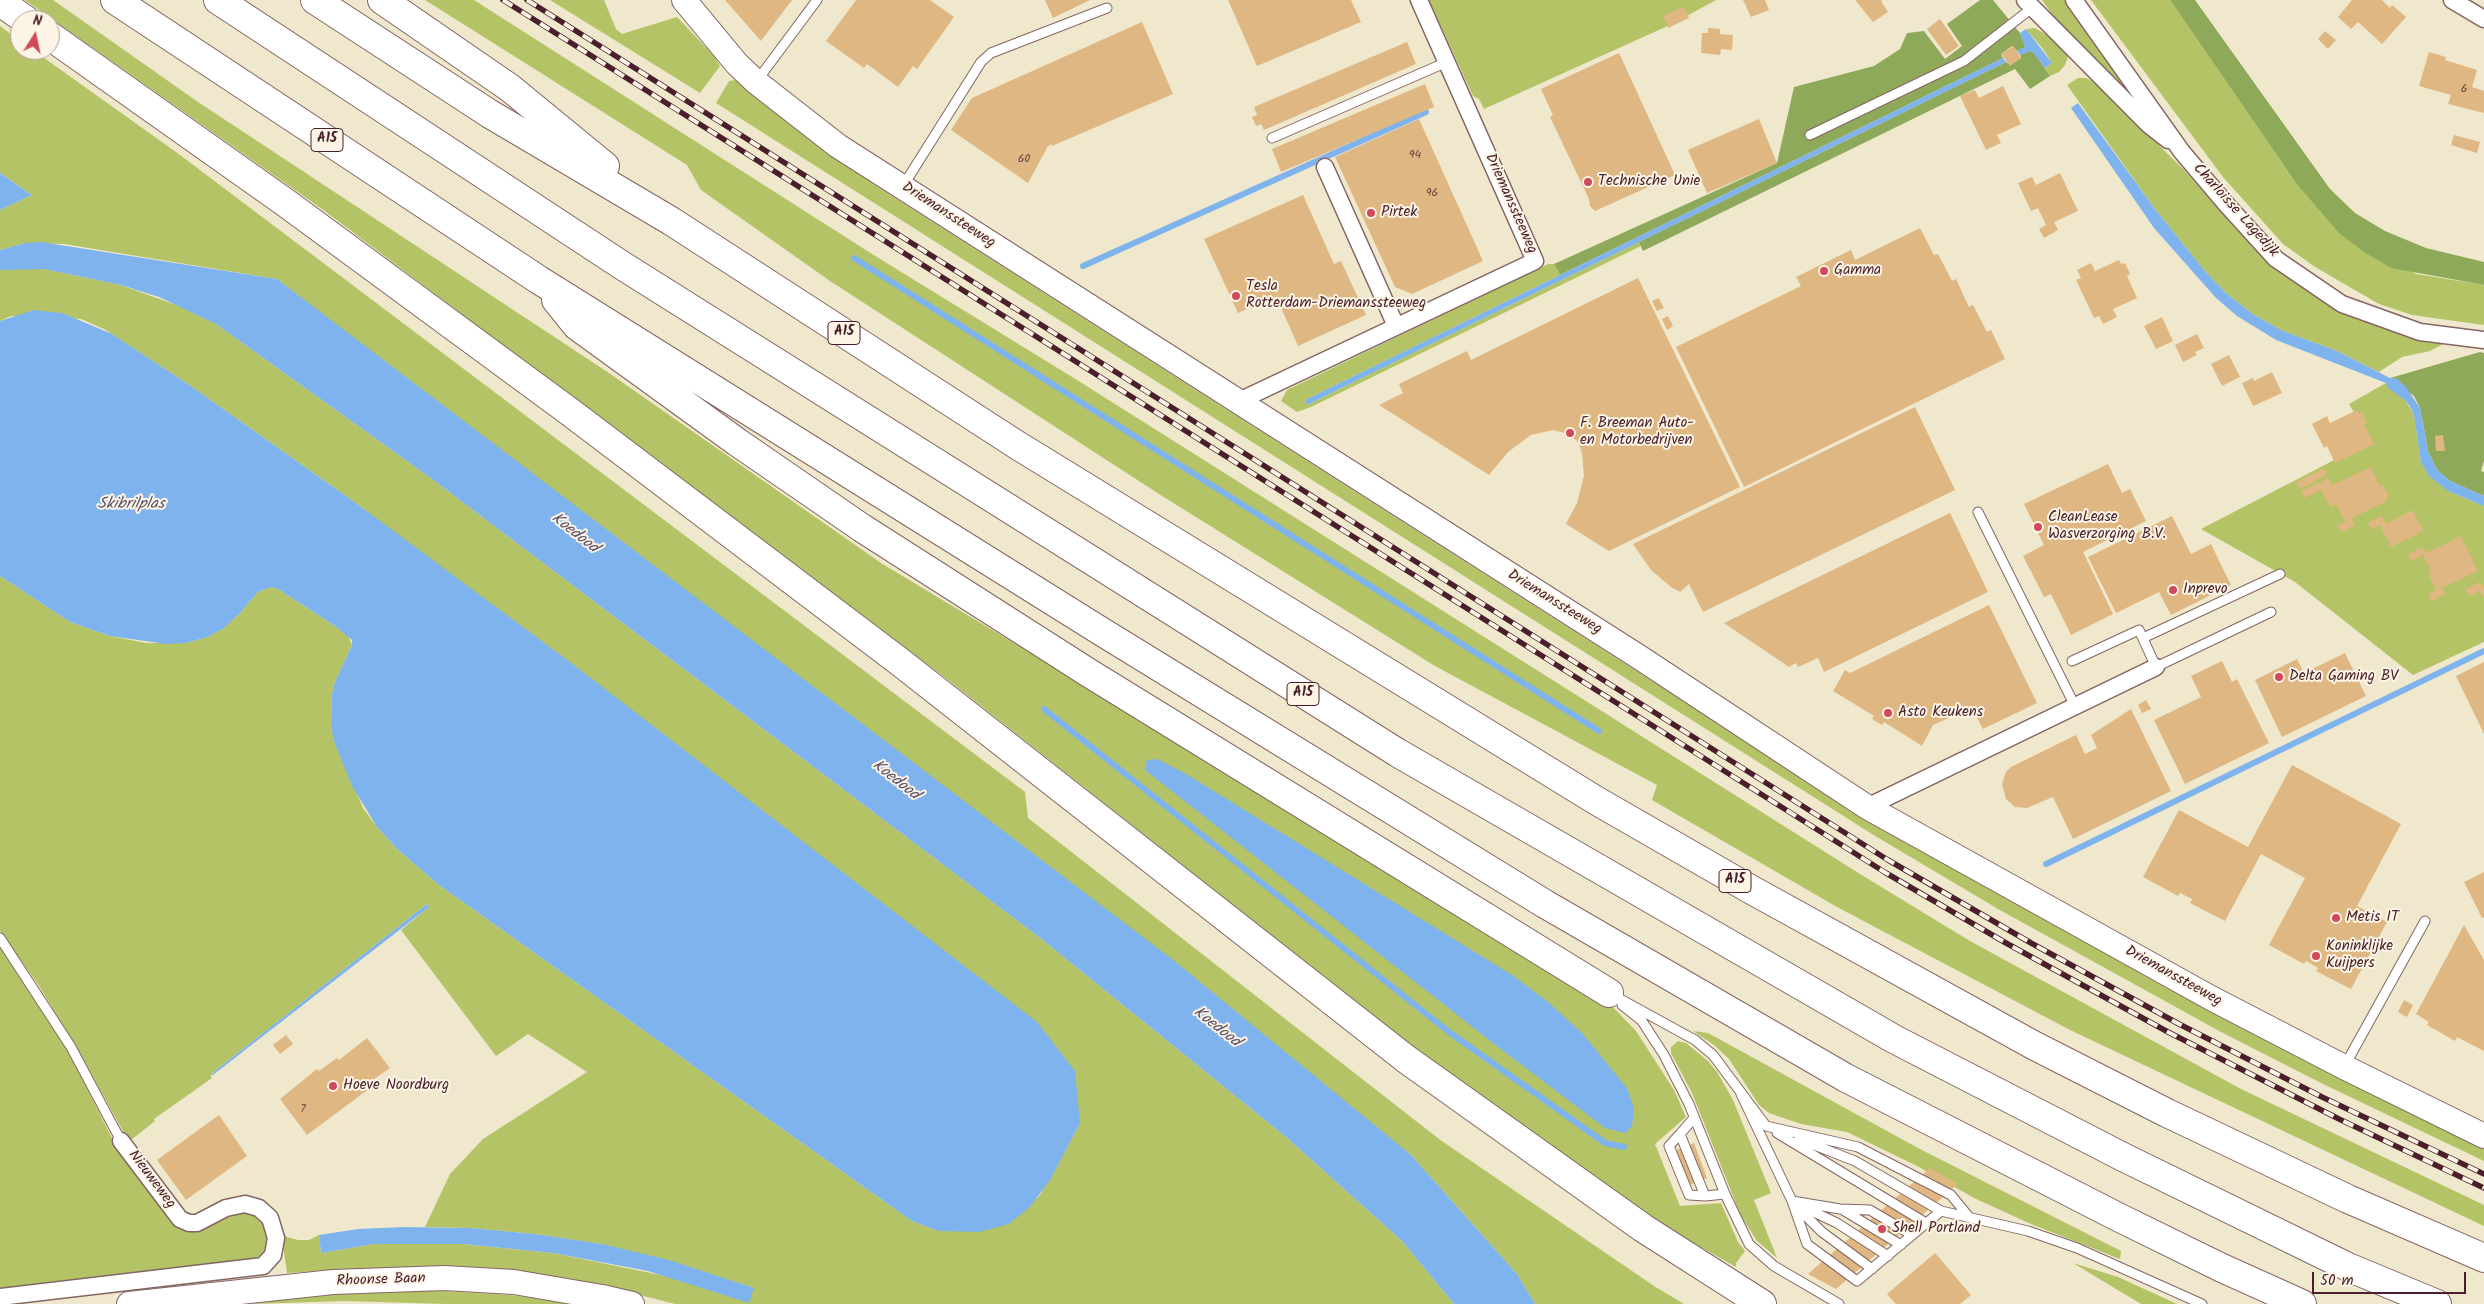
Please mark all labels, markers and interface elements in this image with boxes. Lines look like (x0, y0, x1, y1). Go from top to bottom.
north arrow (10, 10, 60, 60)
text: N (31, 10, 44, 33)
house number: 6 (2461, 83, 2467, 97)
road number: A15 (311, 128, 343, 152)
house number: 94 (1409, 149, 1421, 163)
street label: Driemanssteeweg (1480, 151, 1540, 257)
house number: 60 (1018, 153, 1030, 167)
street label: Charloisse Lagedijk (2188, 161, 2282, 261)
place label: Technische Unie (1598, 173, 1700, 191)
marker: Technische Unie (1582, 176, 1594, 188)
street label: Driemanssteeweg (898, 179, 998, 253)
house number: 96 (1426, 187, 1438, 201)
place label: Pirtek (1381, 204, 1417, 222)
marker: Pirtek (1365, 207, 1377, 219)
place label: Gamma (1834, 262, 1881, 280)
marker: Gamma (1818, 265, 1830, 277)
place label: Tesla Rotterdam-Driemanssteeweg (1246, 278, 1426, 313)
marker: Tesla Rotterdam-Driemanssteeweg (1230, 290, 1242, 302)
road number: A15 (828, 322, 860, 344)
place label: F. Breeman Auto- en Motorbedrijven (1580, 415, 1694, 450)
marker: F. Breeman Auto- en Motorbedrijven (1564, 427, 1576, 439)
water label: Skibrilplas (97, 495, 165, 515)
place label: CleanLease Wasverzorging B.V. (2048, 509, 2166, 544)
water label: Koedood (547, 510, 601, 558)
marker: CleanLease Wasverzorging B.V. (2032, 521, 2044, 533)
street label: Driemanssteeweg (1503, 567, 1605, 639)
place label: Inprevo (2183, 581, 2228, 599)
marker: Inprevo (2167, 584, 2179, 596)
place label: Delta Gaming BV (2289, 668, 2398, 686)
marker: Delta Gaming BV (2273, 671, 2285, 683)
road number: A15 (1287, 682, 1319, 706)
place label: Asto Keukens (1898, 704, 1983, 722)
marker: Asto Keukens (1882, 707, 1894, 719)
water label: Koedood (868, 757, 922, 805)
road number: A15 (1719, 869, 1751, 892)
place label: Metis IT (2346, 909, 2399, 927)
marker: Metis IT (2330, 912, 2342, 924)
place label: Koninklijke Kuijpers (2326, 938, 2393, 973)
street label: Driemanssteeweg (2121, 943, 2225, 1011)
marker: Koninklijke Kuijpers (2310, 950, 2322, 962)
water label: Koedood (1189, 1004, 1243, 1052)
place label: Hoeve Noordburg (343, 1077, 449, 1095)
marker: Hoeve Noordburg (327, 1080, 339, 1092)
house number: 7 (300, 1103, 306, 1117)
street label: Nieuweweg (123, 1147, 179, 1213)
place label: Shell Portland (1892, 1220, 1980, 1238)
marker: Shell Portland (1876, 1223, 1888, 1235)
scale bar (2314, 1262, 2468, 1294)
text: 50 m (2320, 1269, 2354, 1293)
street label: Rhoonse Baan (336, 1270, 426, 1292)

